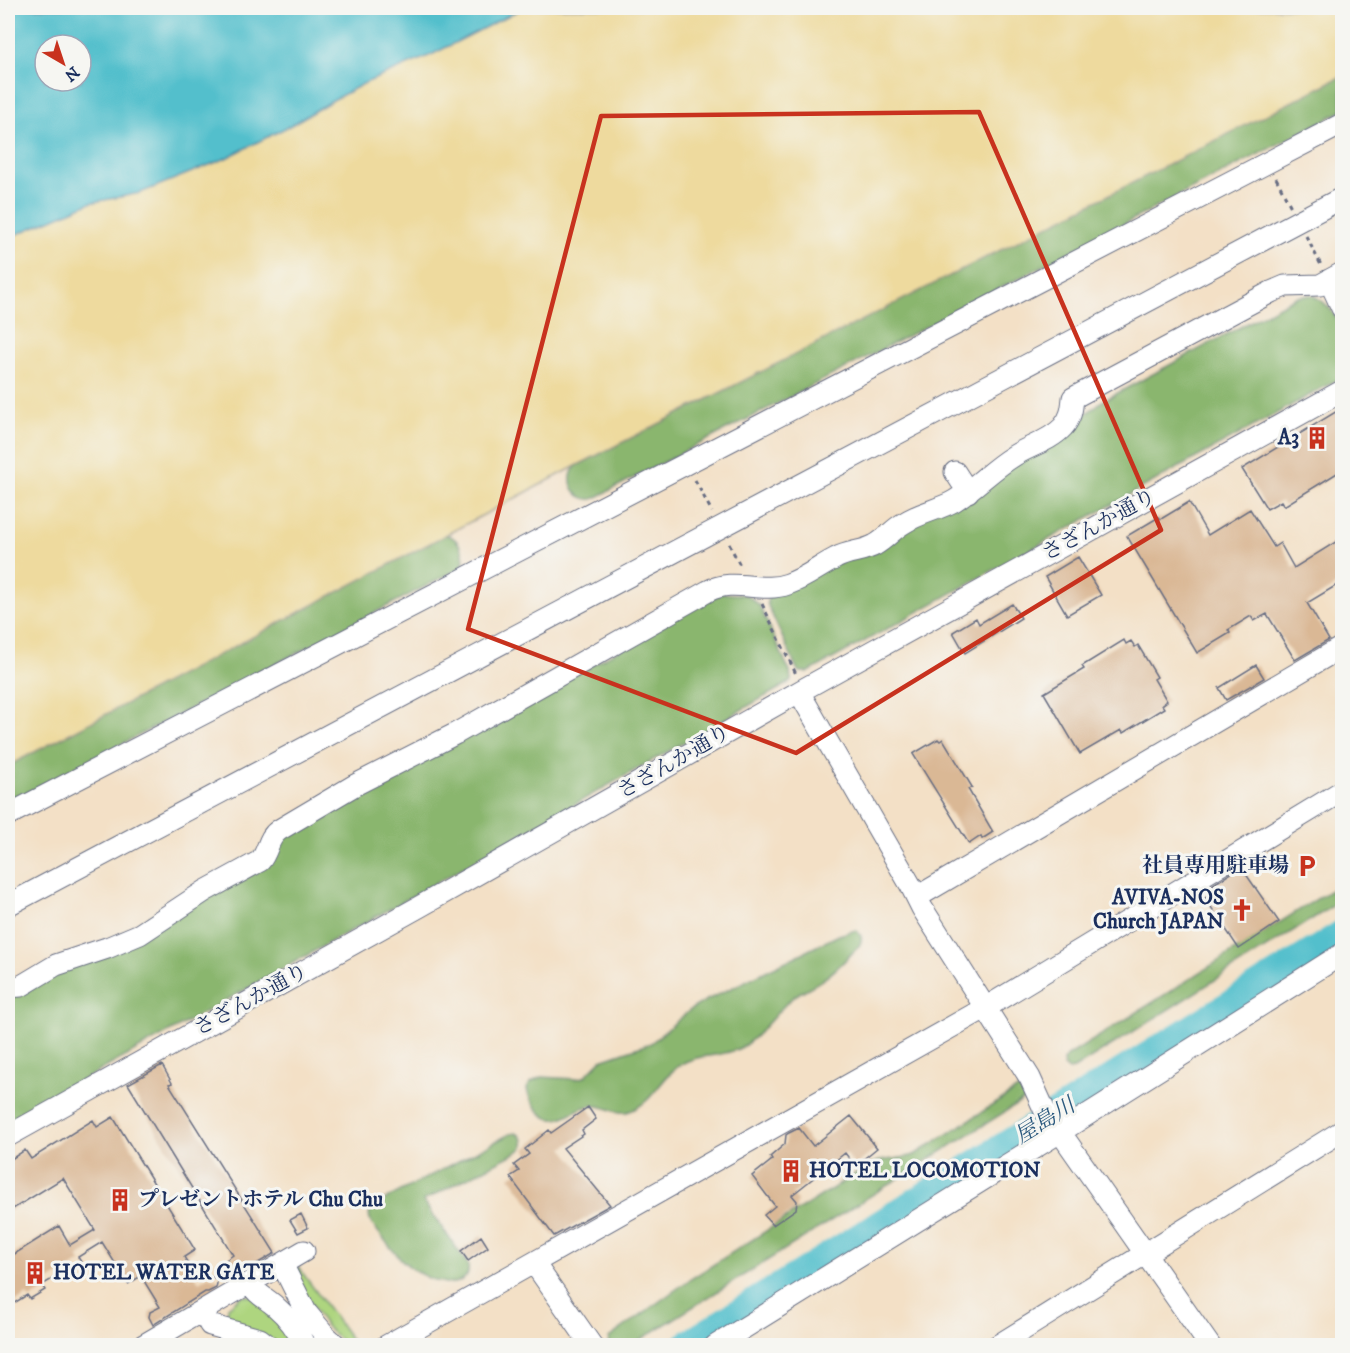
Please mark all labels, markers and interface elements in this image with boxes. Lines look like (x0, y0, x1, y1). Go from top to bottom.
north arrow (33, 33, 93, 93)
text: N (60, 62, 83, 86)
place label: A3 (1277, 425, 1299, 451)
building icon: A3 (1304, 425, 1330, 451)
street label: さざんか通り (1038, 483, 1160, 567)
street label: さざんか通り (613, 719, 735, 805)
place label: 社員専用駐車場 (1142, 853, 1289, 879)
parking icon: 社員専用駐車場 (1294, 853, 1320, 879)
place label: AVIVA-NOS Church JAPAN (1093, 885, 1224, 935)
church icon: AVIVA-NOS Church JAPAN (1229, 897, 1255, 923)
street label: さざんか通り (190, 958, 312, 1042)
water label: 屋島川 (1010, 1091, 1082, 1150)
building icon: HOTEL LOCOMOTION (778, 1158, 804, 1184)
place label: HOTEL LOCOMOTION (809, 1158, 1040, 1184)
building icon: プレゼントホテル Chu Chu (107, 1187, 133, 1213)
place label: プレゼントホテル Chu Chu (138, 1187, 383, 1213)
building icon: HOTEL WATER GATE (22, 1260, 48, 1286)
place label: HOTEL WATER GATE (53, 1260, 275, 1286)

